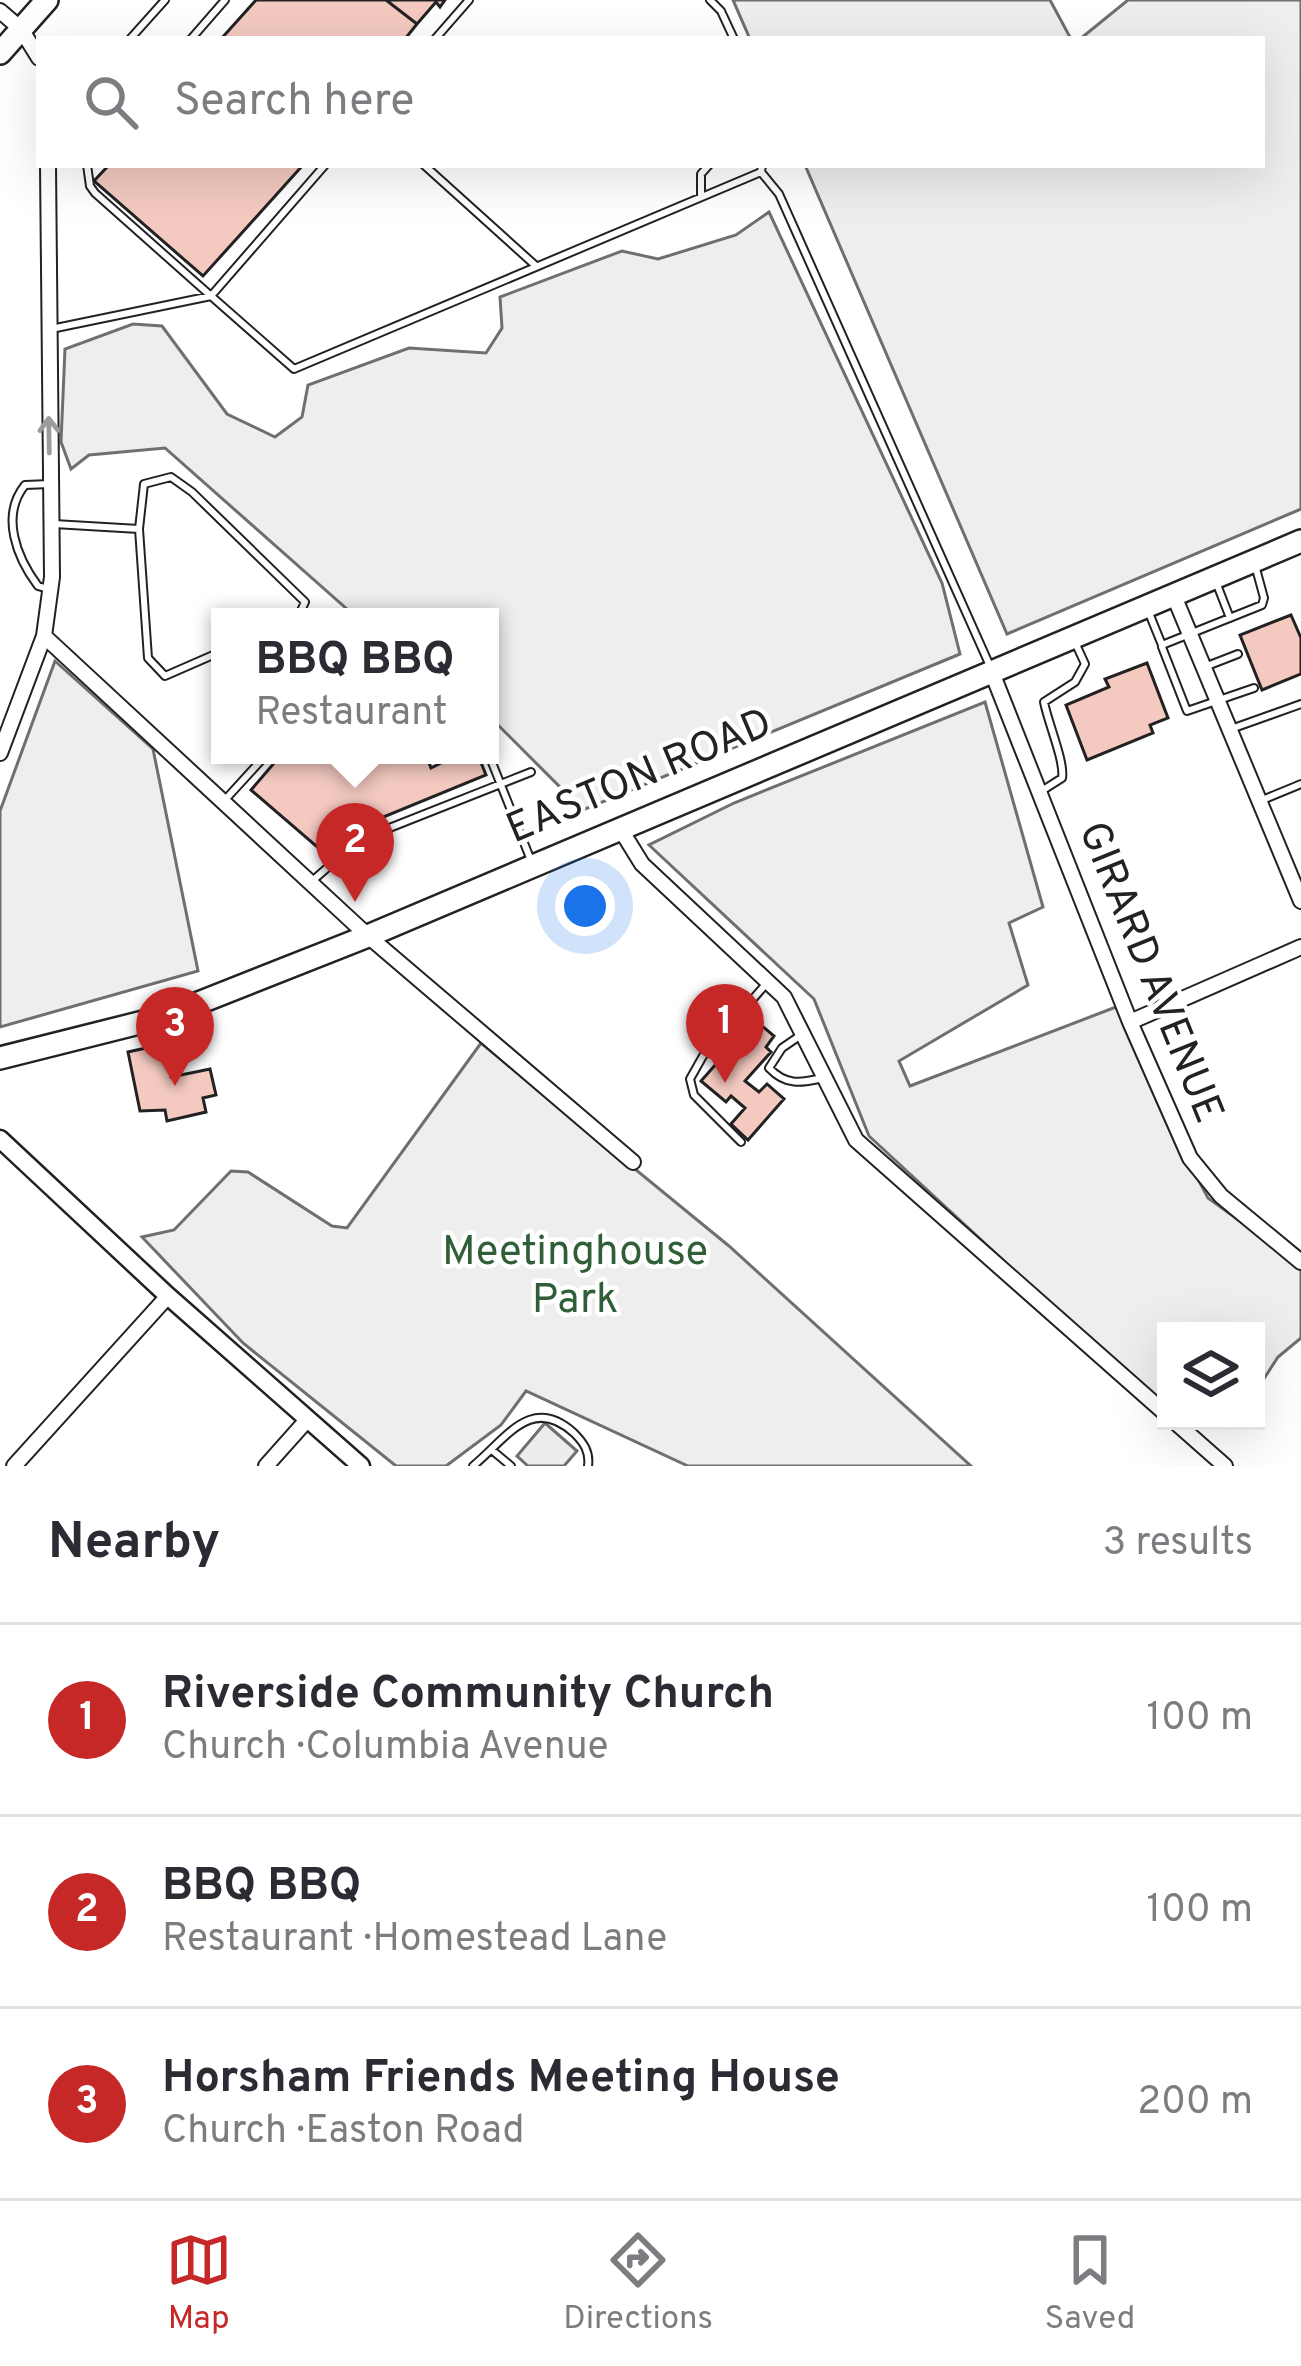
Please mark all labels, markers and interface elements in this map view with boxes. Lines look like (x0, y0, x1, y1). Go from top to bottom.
search box (36, 36, 1265, 168)
icon: search (78, 69, 144, 135)
text: Search here (174, 74, 414, 131)
one-way arrow (38, 416, 60, 455)
popup (211, 608, 499, 764)
text: BBQ BBQ (255, 633, 455, 690)
text: Restaurant (255, 690, 447, 739)
street label: EASTON ROAD (499, 698, 781, 858)
pin: 2 (316, 803, 394, 902)
street label: GIRARD AVENUE (1065, 815, 1233, 1131)
your location (555, 876, 615, 936)
pin: 1 (686, 984, 764, 1083)
pin: 3 (136, 987, 214, 1086)
park label: Meetinghouse Park (442, 1227, 708, 1328)
map controls (1157, 1322, 1265, 1430)
button: layers (1157, 1322, 1265, 1430)
text: Nearby (48, 1512, 220, 1577)
text: 3 results (1103, 1520, 1253, 1569)
text: Riverside Community Church (162, 1667, 774, 1724)
text: 1 (79, 1695, 95, 1744)
text: 100 m (1146, 1695, 1253, 1744)
text: Church · Columbia Avenue (162, 1724, 608, 1773)
text: BBQ BBQ (162, 1859, 361, 1916)
text: 2 (75, 1887, 99, 1936)
text: 100 m (1146, 1887, 1253, 1936)
text: Restaurant · Homestead Lane (162, 1916, 667, 1965)
text: Horsham Friends Meeting House (162, 2051, 840, 2108)
text: 3 (75, 2079, 99, 2128)
text: 200 m (1137, 2079, 1253, 2128)
text: Church · Easton Road (162, 2108, 524, 2157)
tab: Map (166, 2227, 232, 2341)
tab: Directions (563, 2227, 713, 2341)
tab: Saved (1045, 2227, 1135, 2341)

